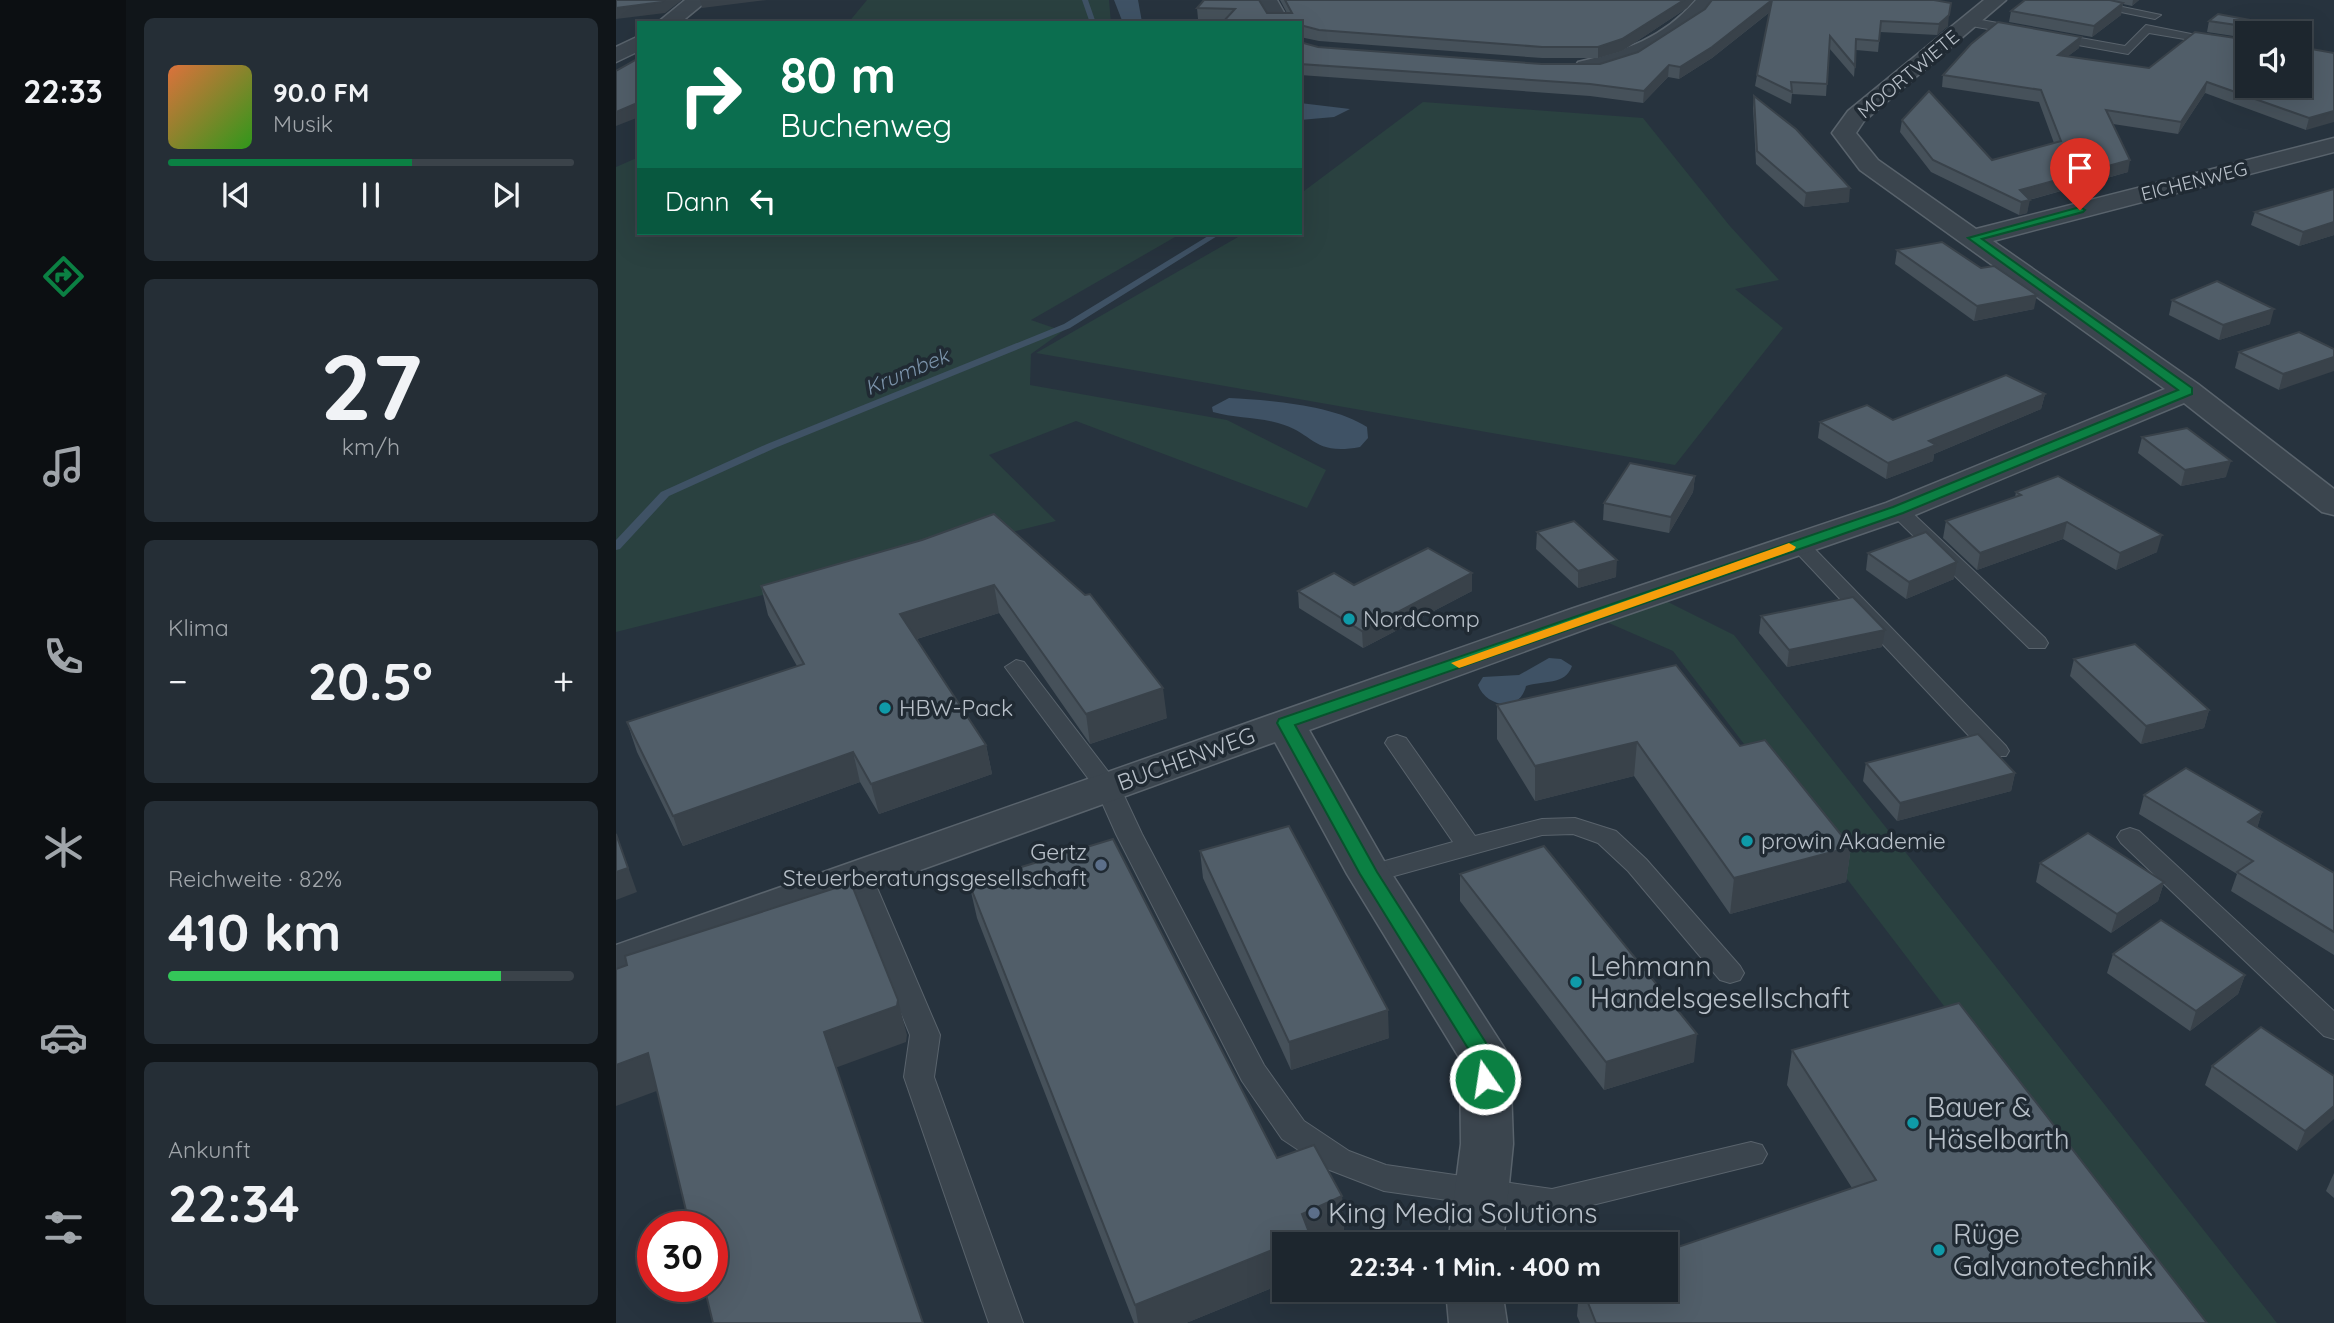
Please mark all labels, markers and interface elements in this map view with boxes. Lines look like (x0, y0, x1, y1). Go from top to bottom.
map controls (2235, 21, 2312, 98)
button: sound (2235, 21, 2312, 98)
street label: MOORTWIETE (1852, 25, 1964, 123)
text: 80 m (780, 44, 896, 105)
icon: right (665, 49, 756, 140)
text: 22:33 (23, 71, 103, 111)
text: 90.0 FM (273, 76, 369, 109)
text: Buchenweg (780, 105, 952, 145)
text: Musik (273, 109, 333, 138)
pin (2050, 138, 2110, 210)
icon: arrive (2061, 149, 2099, 187)
street label: EICHENWEG (2138, 156, 2250, 206)
icon: previous (217, 176, 255, 214)
icon: pause (352, 176, 390, 214)
icon: next (487, 176, 525, 214)
icon: left (744, 182, 782, 220)
text: Dann (665, 185, 730, 218)
icon: directions (39, 252, 88, 301)
text: 27 (320, 329, 422, 443)
water label: Krumbek (861, 341, 954, 400)
text: km/h (342, 432, 400, 461)
icon: music (39, 442, 88, 491)
place label: NordComp (1363, 604, 1480, 633)
marker: NordComp (1341, 611, 1357, 627)
text: Klima (168, 613, 229, 642)
icon: phone (39, 632, 88, 681)
text: 20.5° (308, 648, 433, 713)
text: − (168, 657, 188, 705)
text: + (553, 657, 574, 705)
place label: HBW-Pack (899, 693, 1013, 722)
marker: HBW-Pack (877, 700, 893, 716)
street label: BUCHENWEG (1113, 720, 1258, 797)
icon: climate (39, 823, 88, 872)
place label: prowin Akademie (1761, 826, 1946, 855)
marker: prowin Akademie (1739, 833, 1755, 849)
place label: Gertz Steuerberatungsgesellschaft (783, 837, 1087, 892)
marker: Gertz Steuerberatungsgesellschaft (1093, 857, 1109, 873)
text: Reichweite · 82% (168, 864, 342, 893)
text: 410 km (168, 899, 341, 964)
place label: Lehmann Handelsgesellschaft (1590, 948, 1850, 1015)
marker: Lehmann Handelsgesellschaft (1568, 974, 1584, 990)
icon: car (39, 1013, 88, 1062)
position arrow (1448, 1042, 1522, 1116)
place label: Bauer & Häselbarth (1927, 1089, 2070, 1156)
marker: Bauer & Häselbarth (1905, 1115, 1921, 1131)
text: Ankunft (168, 1135, 251, 1164)
text: 22:34 (168, 1170, 300, 1235)
place label: King Media Solutions (1328, 1195, 1597, 1230)
icon: filters (39, 1203, 88, 1252)
marker: King Media Solutions (1306, 1205, 1322, 1221)
speed limit sign: 30 (637, 1211, 728, 1302)
place label: Rüge Galvanotechnik (1953, 1216, 2153, 1283)
marker: Rüge Galvanotechnik (1931, 1242, 1947, 1258)
text: 22:34 · 1 Min. · 400 m (1349, 1250, 1601, 1283)

